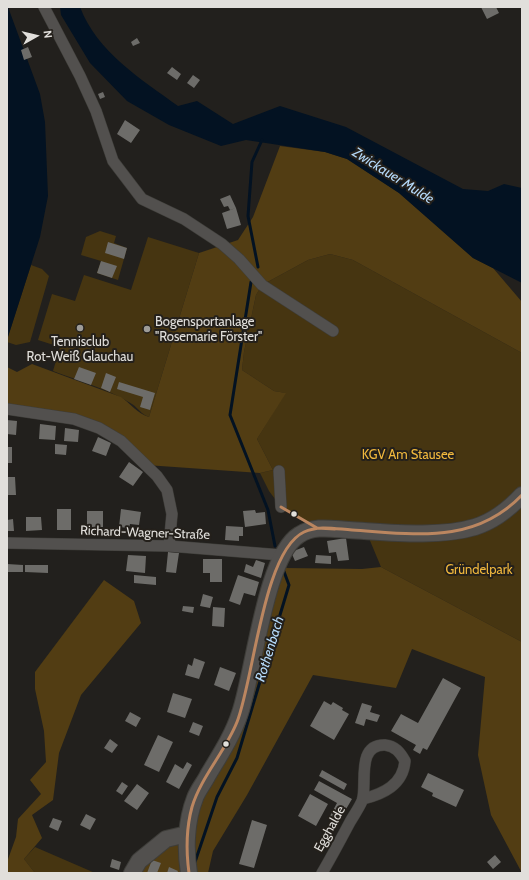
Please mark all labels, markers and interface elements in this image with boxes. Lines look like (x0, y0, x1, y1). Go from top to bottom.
north arrow (16, 16, 56, 56)
text: N (40, 30, 55, 39)
water label: Zwickauer Mulde (349, 144, 437, 208)
place label: Bogensportanlage "Rosemarie Förster" (155, 314, 262, 345)
marker: Tennisclub Rot-Weiß Glauchau (75, 323, 85, 333)
marker: Bogensportanlage "Rosemarie Förster" (142, 324, 152, 334)
place label: Tennisclub Rot-Weiß Glauchau (27, 334, 133, 365)
park label: KGV Am Stausee (362, 447, 454, 463)
unlabelled marker (289, 509, 299, 519)
street label: Richard-Wagner-Straße (80, 523, 210, 543)
park label: Gründelpark (445, 562, 513, 578)
water label: Rothenbach (252, 614, 288, 684)
unlabelled marker (221, 739, 231, 749)
street label: Egghalde (311, 803, 349, 855)

